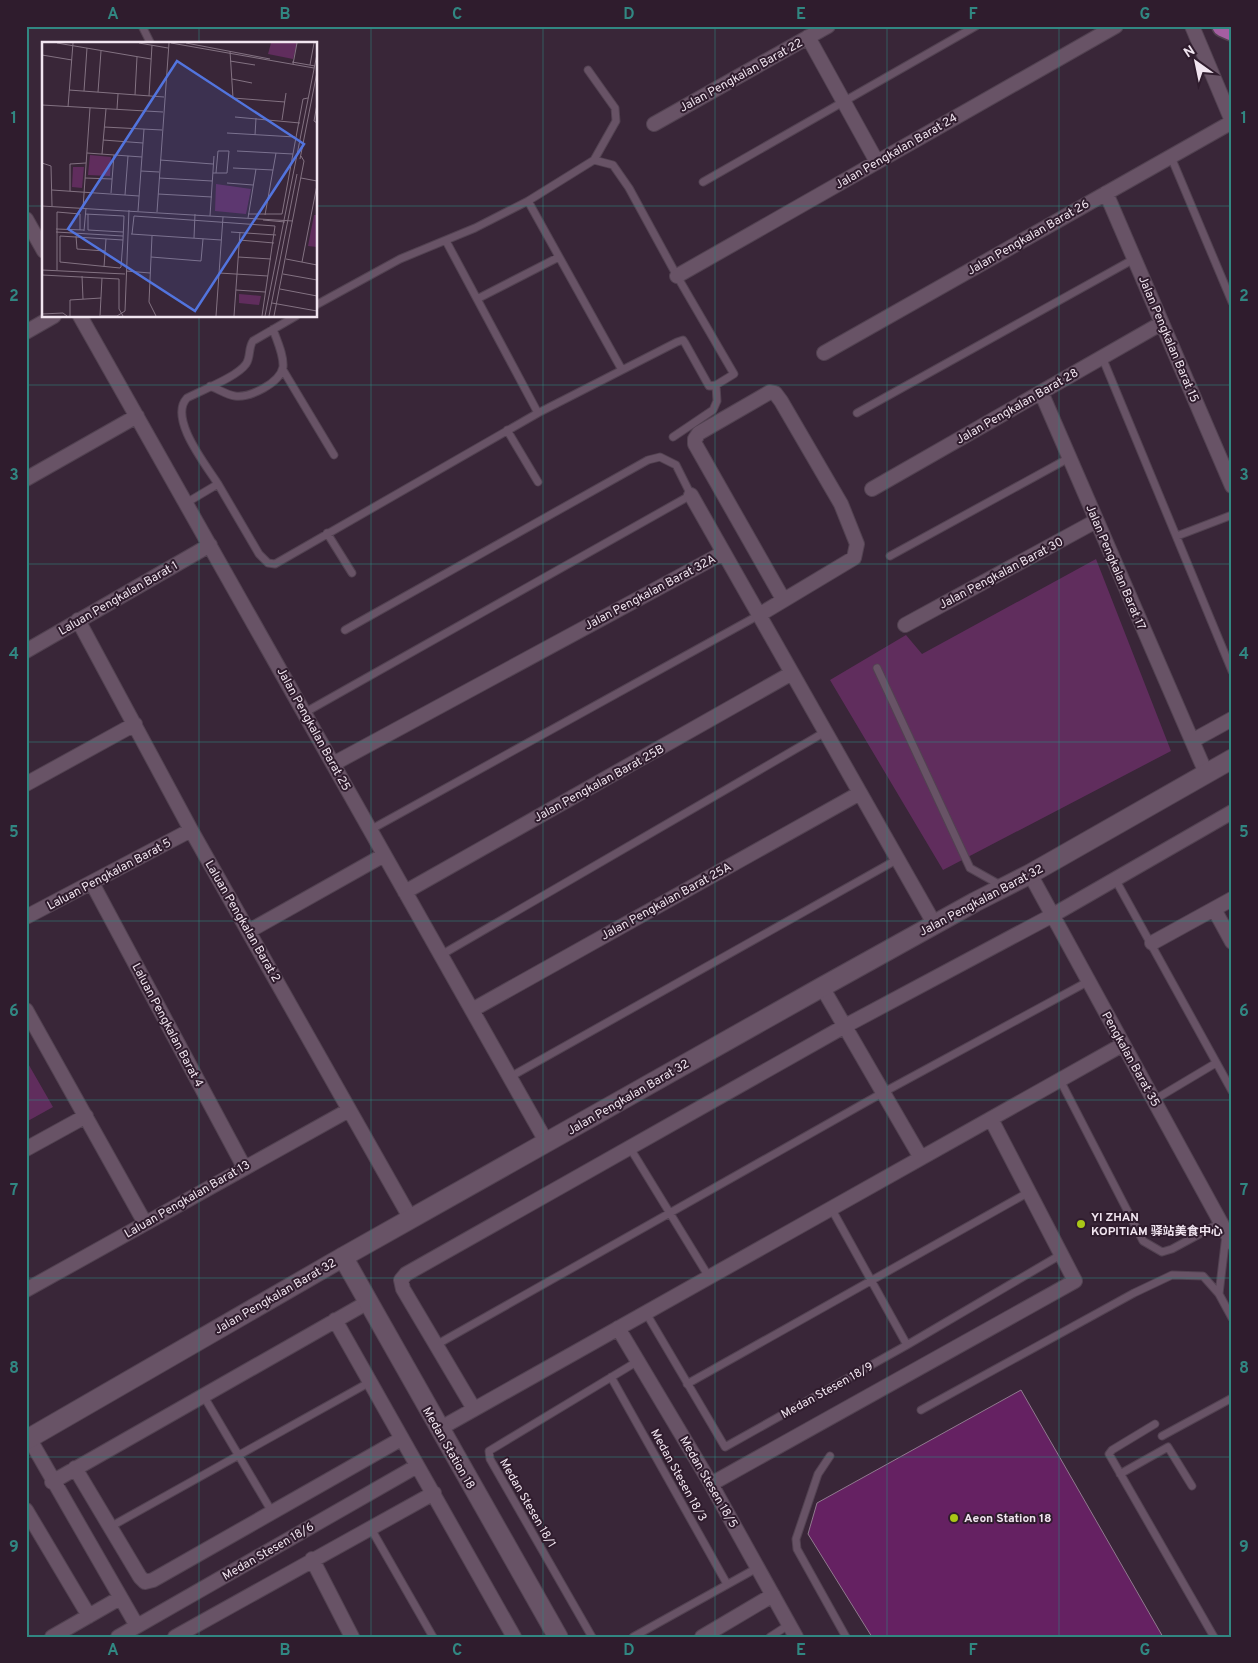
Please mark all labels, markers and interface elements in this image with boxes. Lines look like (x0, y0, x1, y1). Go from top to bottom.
text: A (107, 5, 119, 25)
text: B (279, 5, 291, 25)
text: C (452, 5, 462, 25)
text: D (623, 5, 635, 25)
text: E (796, 5, 806, 25)
text: F (968, 5, 978, 25)
text: G (1140, 5, 1150, 25)
street label: Jalan Pengkalan Barat 22 (677, 35, 806, 116)
north arrow (1170, 38, 1220, 88)
inset map (42, 42, 318, 318)
text: N (1181, 42, 1199, 62)
text: 1 (11, 109, 17, 129)
text: 1 (1241, 109, 1247, 129)
street label: Jalan Pengkalan Barat 24 (833, 110, 960, 193)
street label: Jalan Pengkalan Barat 26 (965, 196, 1092, 279)
street label: Jalan Pengkalan Barat 15 (1134, 274, 1202, 405)
text: 2 (9, 287, 19, 307)
text: 2 (1239, 287, 1249, 307)
street label: Jalan Pengkalan Barat 28 (954, 365, 1081, 448)
text: 3 (9, 466, 19, 486)
text: 3 (1239, 466, 1249, 486)
street label: Jalan Pengkalan Barat 17 (1081, 502, 1149, 632)
street label: Jalan Pengkalan Barat 30 (936, 534, 1066, 613)
street label: Jalan Pengkalan Barat 32A (582, 551, 719, 634)
street label: Laluan Pengkalan Barat 1 (56, 558, 181, 640)
text: 4 (9, 645, 19, 665)
text: 4 (1239, 645, 1249, 665)
street label: Jalan Pengkalan Barat 25 (273, 665, 354, 794)
street label: Jalan Pengkalan Barat 25B (532, 741, 668, 826)
text: 5 (9, 823, 19, 843)
text: 5 (1239, 823, 1249, 843)
street label: Laluan Pengkalan Barat 5 (45, 835, 174, 914)
street label: Laluan Pengkalan Barat 2 (201, 858, 284, 985)
street label: Jalan Pengkalan Barat 25A (599, 859, 734, 944)
street label: Jalan Pengkalan Barat 32 (917, 861, 1046, 940)
street label: Laluan Pengkalan Barat 4 (128, 961, 207, 1090)
text: 6 (9, 1002, 19, 1022)
text: 6 (1239, 1002, 1249, 1022)
street label: Pengkalan Barat 35 (1097, 1009, 1163, 1110)
street label: Jalan Pengkalan Barat 32 (565, 1056, 692, 1139)
street label: Laluan Pengkalan Barat 13 (122, 1157, 253, 1242)
text: 7 (10, 1181, 18, 1201)
text: 7 (1240, 1181, 1248, 1201)
place label: YI ZHAN KOPITIAM 驿站美食中心 (1091, 1210, 1223, 1240)
marker: YI ZHAN KOPITIAM 驿站美食中心 (1075, 1218, 1087, 1230)
street label: Jalan Pengkalan Barat 32 (212, 1255, 339, 1338)
text: 8 (9, 1359, 19, 1379)
street label: Medan Stesen 18/9 (779, 1359, 876, 1423)
text: 8 (1239, 1359, 1249, 1379)
street label: Medan Station 18 (418, 1405, 478, 1492)
street label: Medan Stesen 18/3 (646, 1426, 710, 1524)
street label: Medan Stesen 18/5 (675, 1434, 741, 1531)
street label: Medan Stesen 18/1 (495, 1456, 559, 1551)
place label: Aeon Station 18 (964, 1511, 1052, 1527)
marker: Aeon Station 18 (948, 1512, 960, 1524)
street label: Medan Stesen 18/6 (220, 1519, 317, 1585)
text: 9 (9, 1538, 19, 1558)
text: 9 (1239, 1538, 1249, 1558)
text: A (107, 1641, 119, 1661)
text: B (279, 1641, 291, 1661)
text: C (452, 1641, 462, 1661)
text: D (623, 1641, 635, 1661)
text: E (796, 1641, 806, 1661)
text: F (968, 1641, 978, 1661)
text: G (1140, 1641, 1150, 1661)

